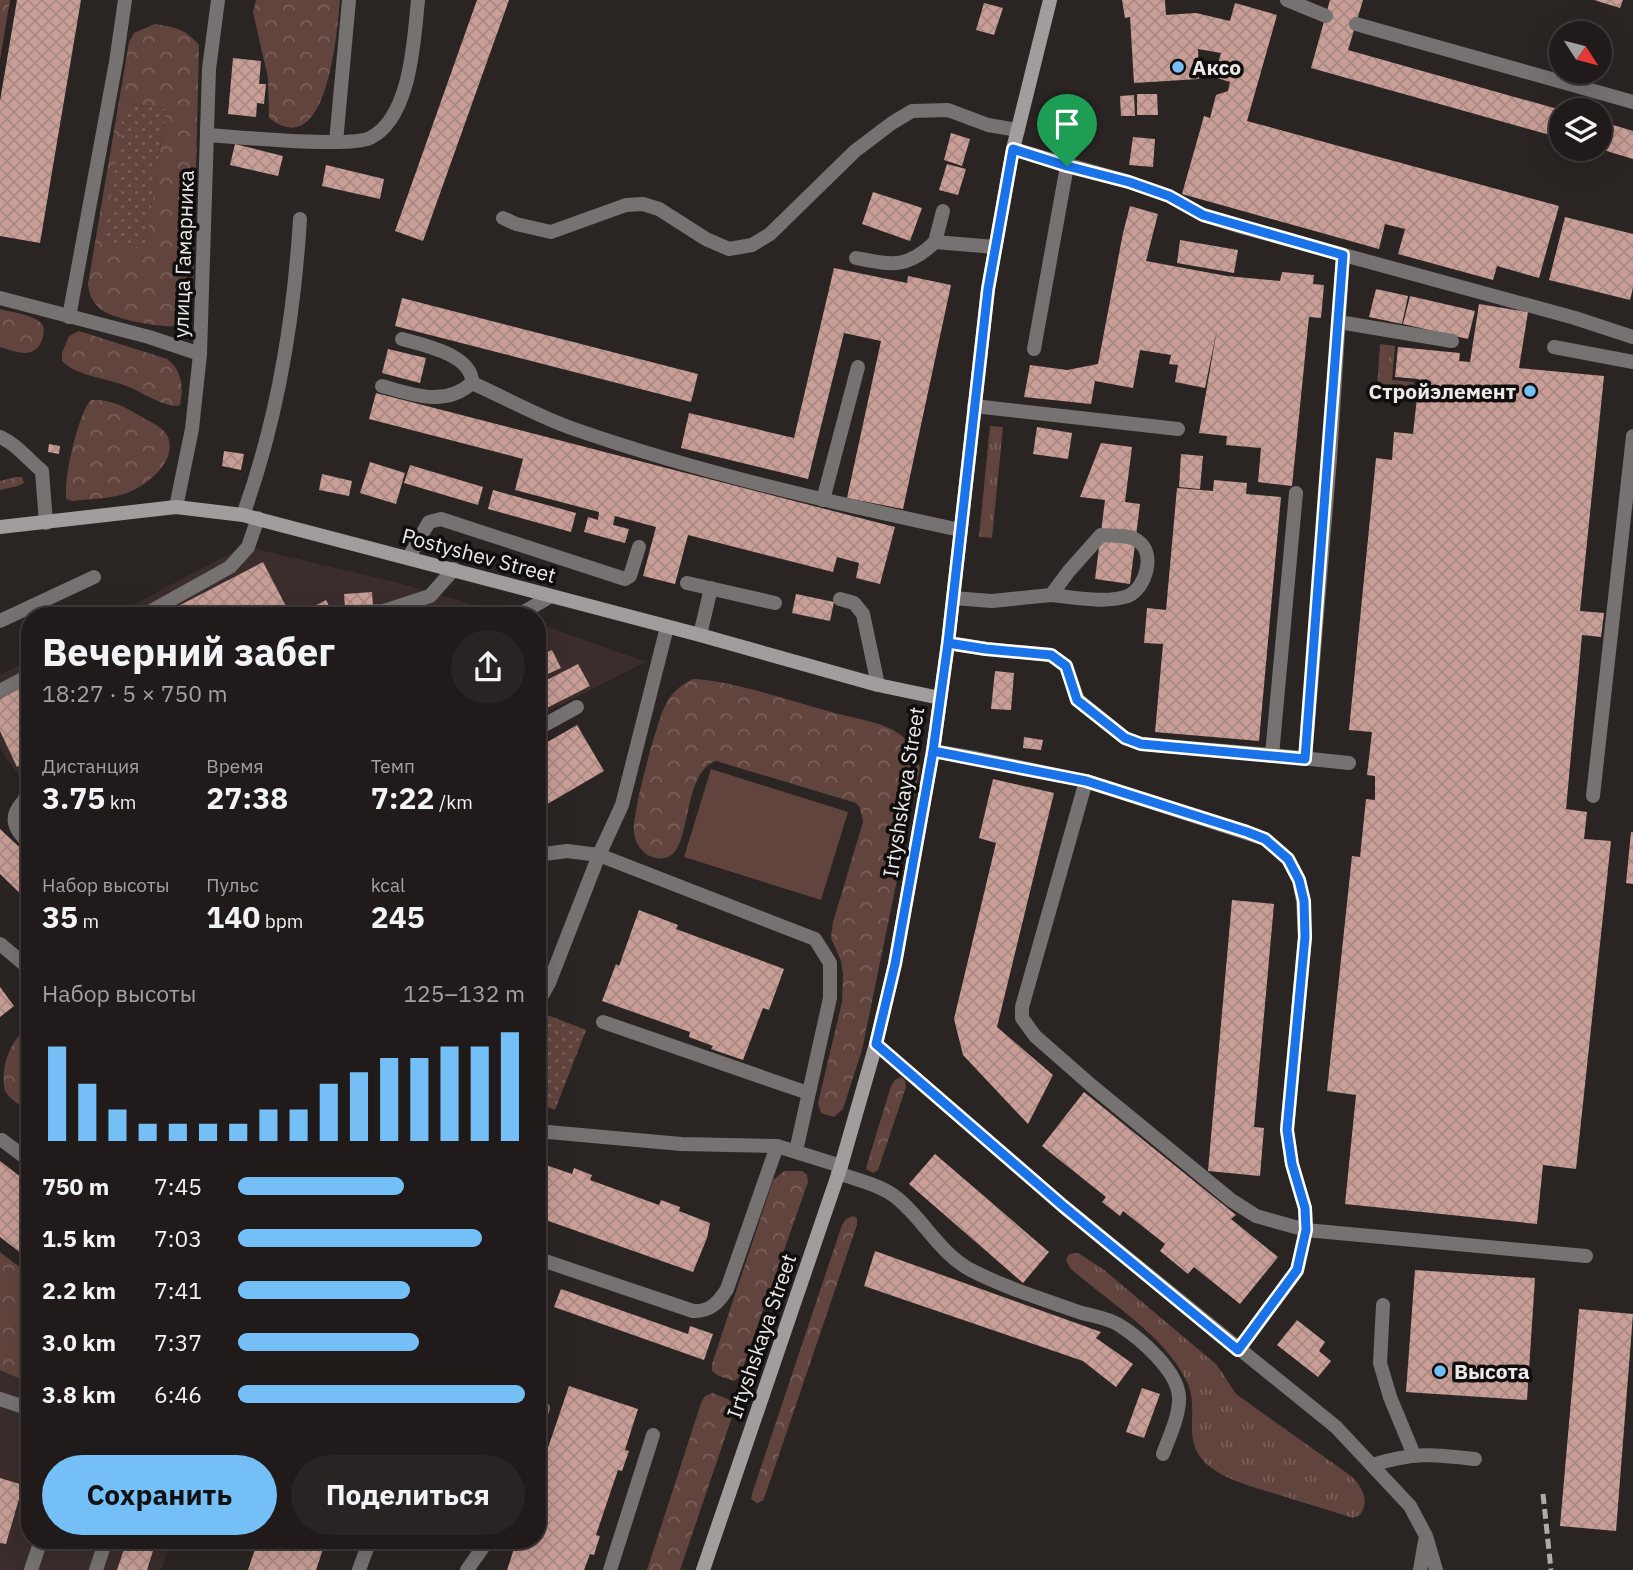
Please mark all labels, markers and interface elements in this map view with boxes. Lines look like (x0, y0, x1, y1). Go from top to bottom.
north arrow (1549, 21, 1612, 84)
map controls (1549, 21, 1612, 161)
place label: Аксо (1192, 53, 1241, 81)
marker: Аксо (1170, 59, 1186, 75)
pin (1037, 94, 1097, 166)
button: layers (1549, 98, 1612, 161)
icon: arrive (1048, 105, 1086, 143)
street label: улица Гамарника (166, 169, 200, 339)
place label: Стройэлемент (1369, 377, 1516, 405)
marker: Стройэлемент (1522, 383, 1538, 399)
street label: Postyshev Street (399, 521, 559, 589)
text: Вечерний забег (42, 627, 335, 676)
button: share (451, 630, 525, 704)
text: 18:27 · 5 × 750 m (42, 678, 228, 708)
street label: Irtyshskaya Street (876, 705, 930, 879)
text: Дистанция (42, 754, 139, 778)
text: Время (206, 754, 264, 778)
text: Темп (371, 754, 415, 778)
text: 3.75 (42, 778, 105, 817)
text: 27:38 (206, 778, 288, 817)
text: 7:22 (371, 778, 435, 817)
text: km (105, 790, 136, 814)
text: /km (435, 790, 473, 814)
text: Набор высоты (42, 873, 169, 897)
text: Пульс (206, 873, 259, 897)
text: kcal (371, 873, 405, 897)
text: 35 (42, 897, 78, 936)
text: 140 (206, 897, 260, 936)
text: 245 (371, 897, 425, 936)
text: m (78, 909, 99, 933)
text: bpm (260, 909, 303, 933)
text: Набор высоты (42, 978, 196, 1008)
text: 125–132 m (403, 978, 525, 1008)
text: 750 m (42, 1171, 109, 1201)
text: 7:45 (154, 1171, 202, 1201)
text: 1.5 km (42, 1223, 116, 1253)
text: 7:03 (154, 1223, 202, 1253)
street label: Irtyshskaya Street (720, 1250, 802, 1422)
text: 2.2 km (42, 1275, 116, 1305)
text: 7:41 (154, 1275, 202, 1305)
text: 3.0 km (42, 1327, 116, 1357)
text: 7:37 (154, 1327, 202, 1357)
place label: Высота (1454, 1357, 1530, 1385)
marker: Высота (1432, 1363, 1448, 1379)
text: 3.8 km (42, 1379, 116, 1409)
text: 6:46 (154, 1379, 202, 1409)
button: Сохранить (42, 1455, 277, 1535)
button: Поделиться (291, 1455, 525, 1535)

